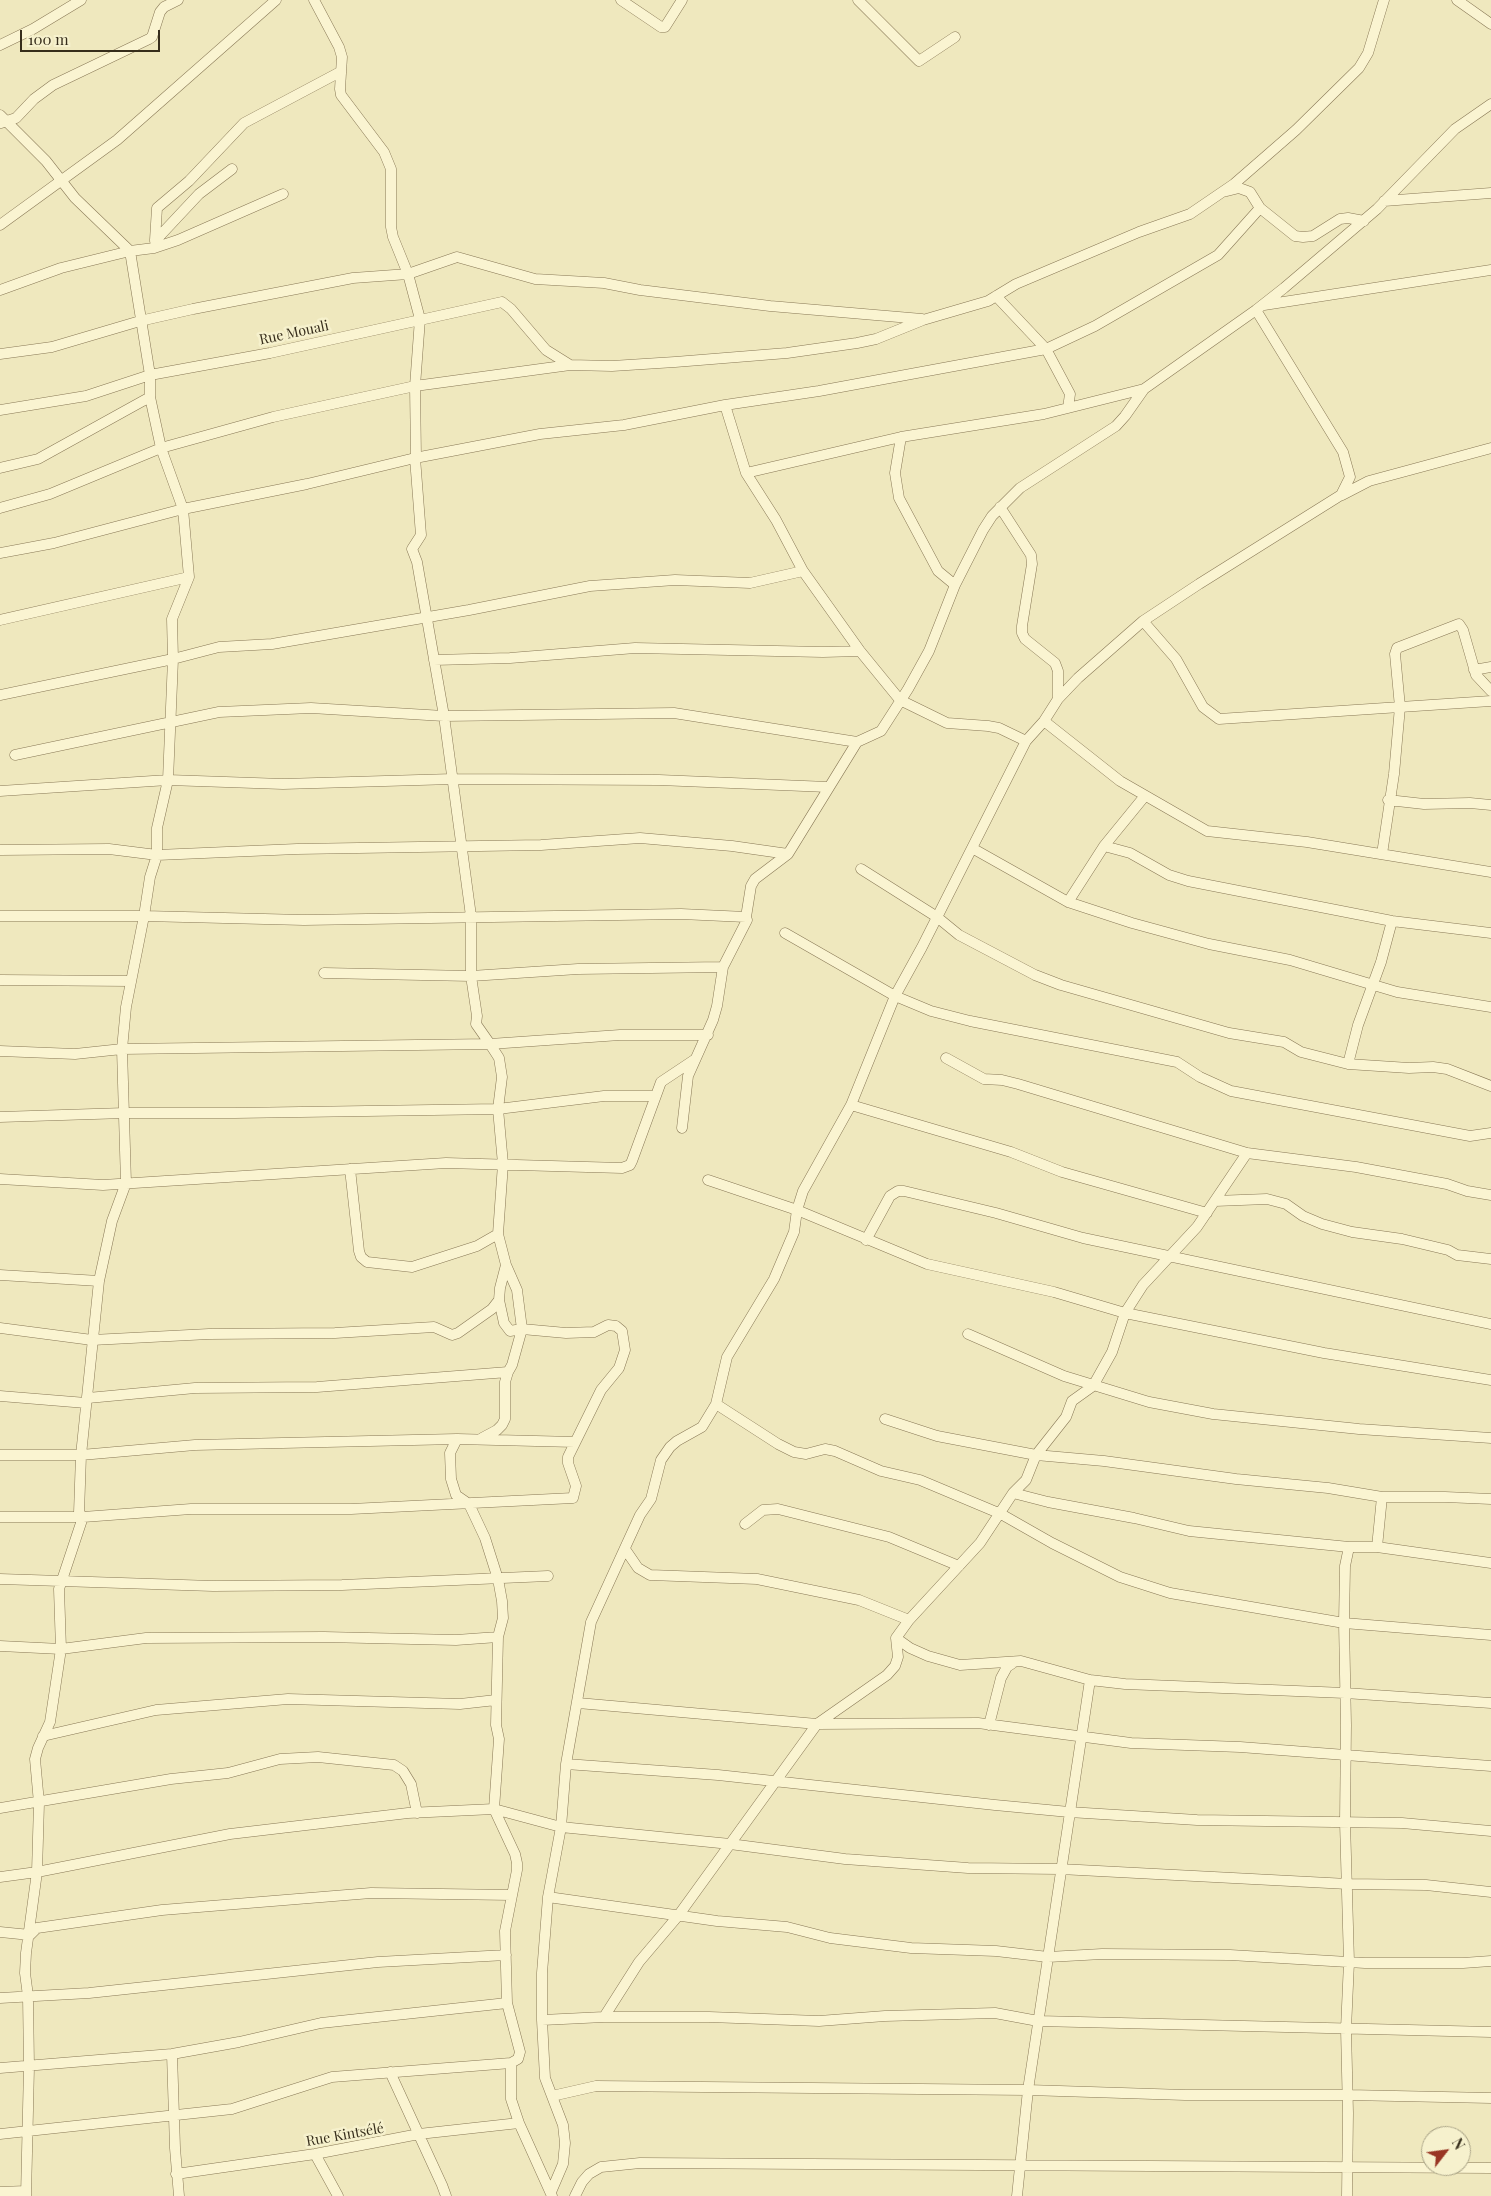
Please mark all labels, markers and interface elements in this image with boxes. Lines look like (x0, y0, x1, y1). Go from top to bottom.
scale bar (22, 20, 162, 52)
text: 100 m (28, 29, 69, 49)
street label: Rue Mouali (258, 317, 330, 349)
street label: Rue Kintsélé (305, 2120, 385, 2150)
north arrow (1421, 2126, 1471, 2176)
text: N (1448, 2135, 1469, 2153)

